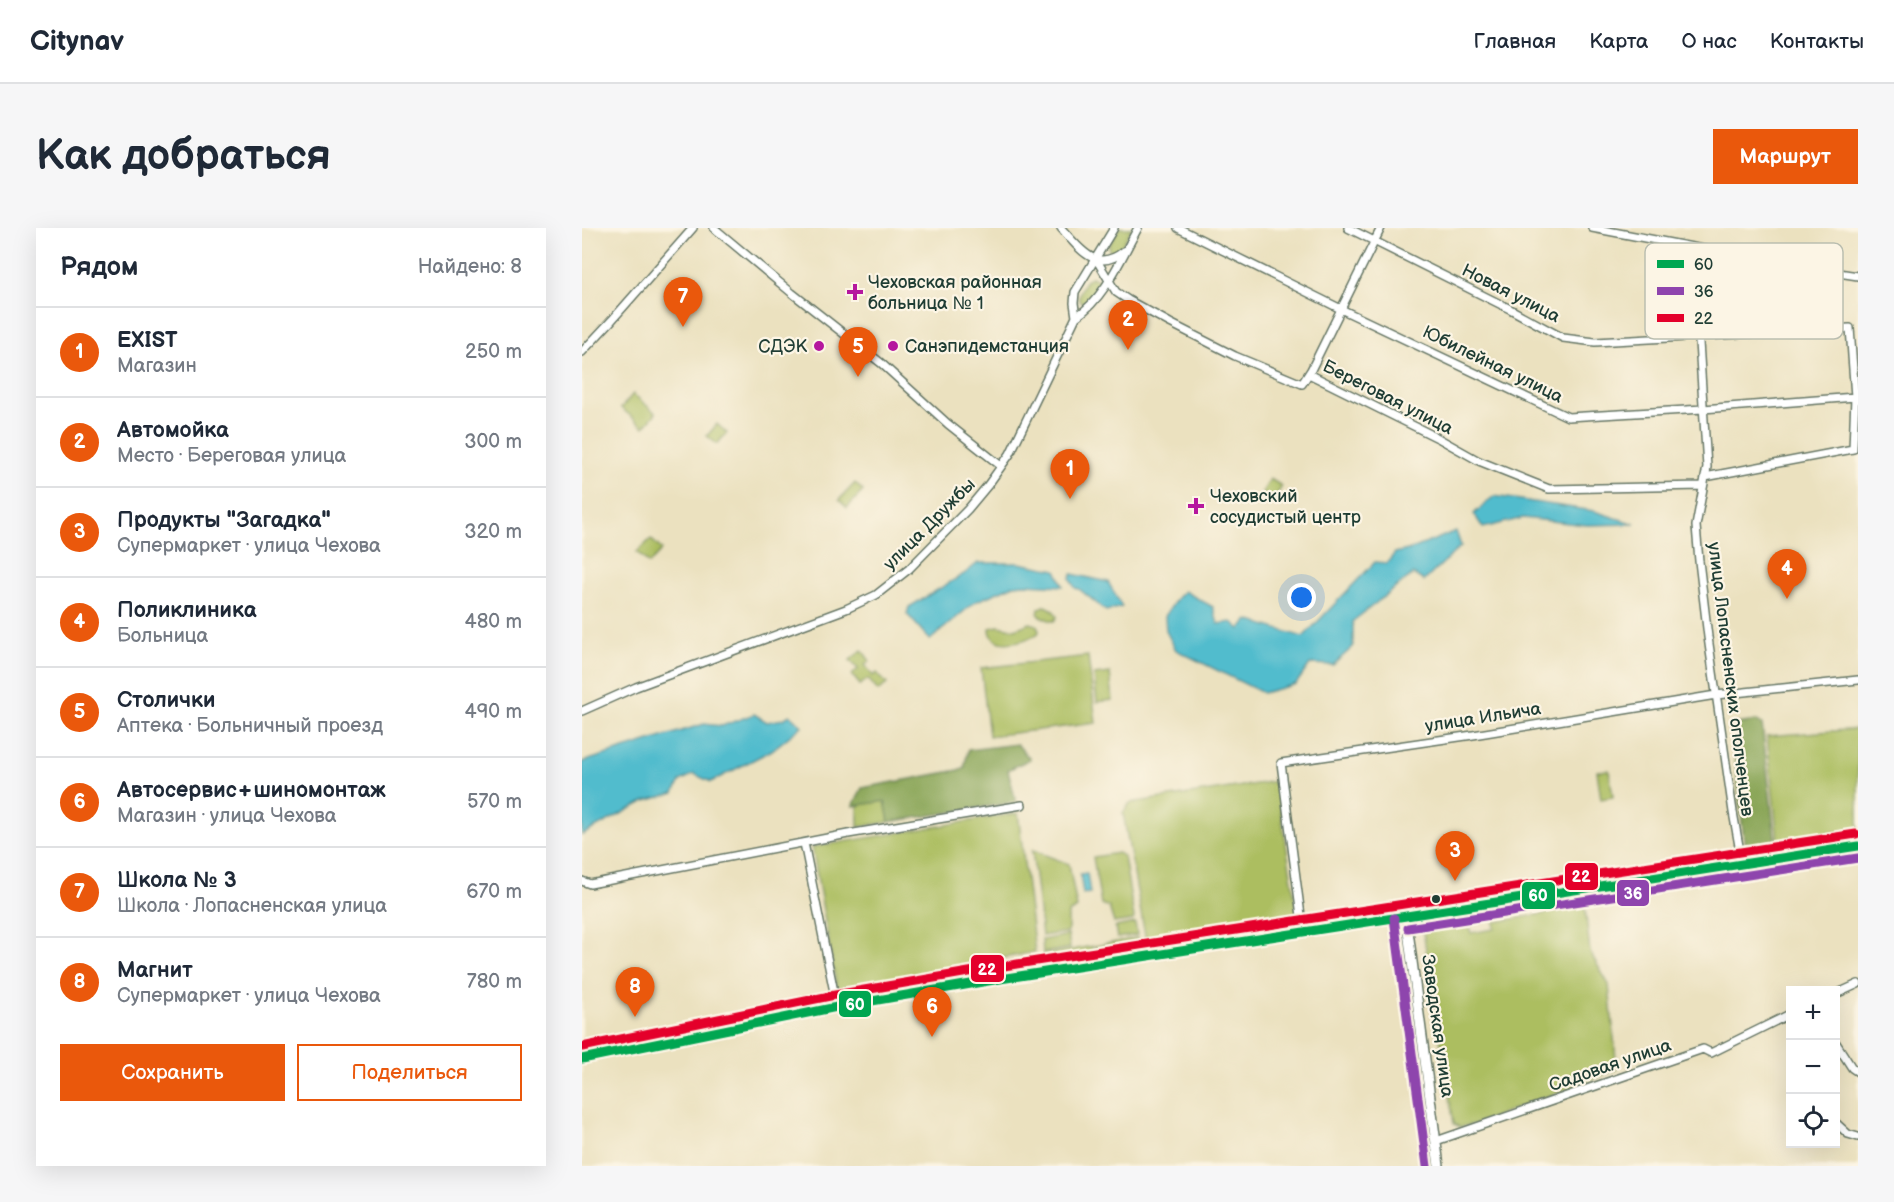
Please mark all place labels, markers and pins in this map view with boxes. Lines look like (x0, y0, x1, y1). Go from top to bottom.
place label: Чеховская районная больница № 1 (868, 272, 1042, 314)
pin: 7 (664, 278, 702, 327)
marker: Чеховская районная больница № 1 (846, 283, 864, 301)
pin: 2 (1108, 300, 1148, 350)
pin: 5 (838, 328, 878, 377)
place label: СДЭК (758, 336, 807, 357)
place label: Санэпидемстанция (905, 336, 1069, 357)
marker: СДЭК (812, 339, 826, 353)
marker: Санэпидемстанция (886, 339, 900, 353)
pin: 1 (1050, 450, 1090, 499)
place label: Чеховский сосудистый центр (1210, 486, 1361, 528)
marker: Чеховский сосудистый центр (1187, 497, 1205, 515)
pin: 4 (1768, 550, 1806, 599)
pin: 3 (1436, 832, 1474, 881)
unlabelled marker (1430, 893, 1442, 905)
pin: 8 (616, 968, 654, 1017)
pin: 6 (912, 988, 952, 1037)

